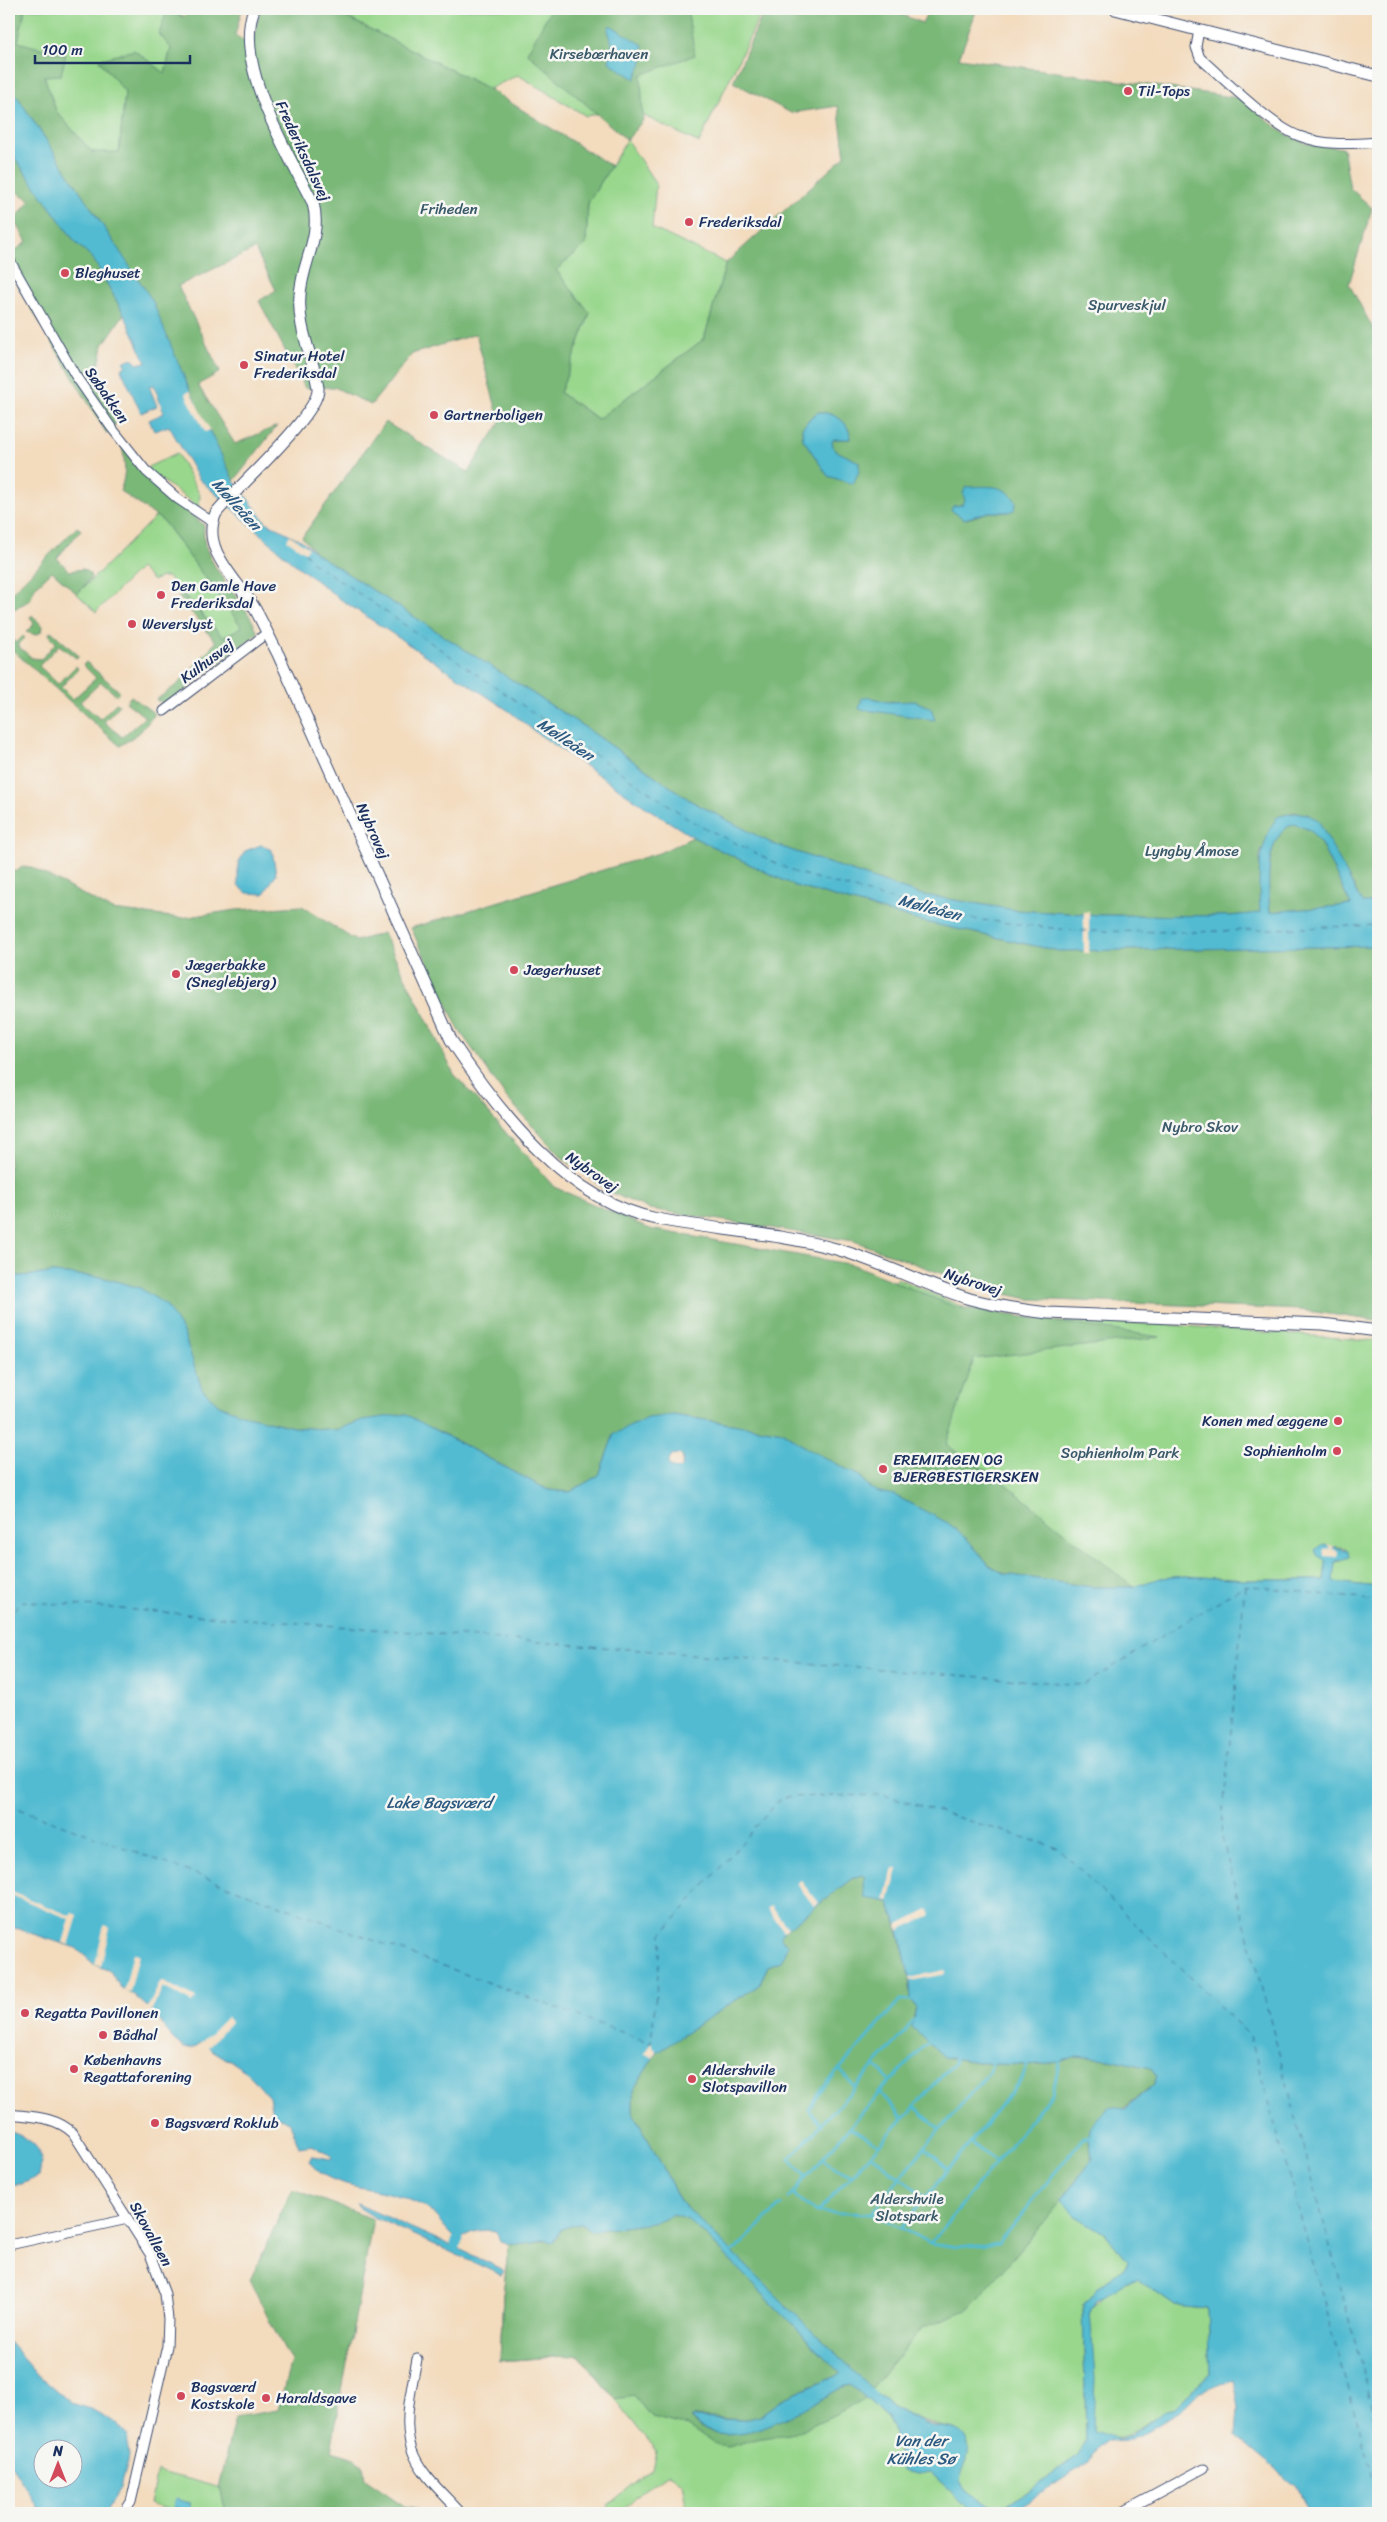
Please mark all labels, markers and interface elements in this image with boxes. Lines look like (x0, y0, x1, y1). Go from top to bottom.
scale bar (35, 32, 190, 64)
text: 100 m (42, 37, 83, 63)
park label: Kirsebærhaven (550, 41, 648, 67)
place label: Til-Tops (1138, 78, 1191, 104)
marker: Til-Tops (1122, 85, 1134, 97)
street label: Frederiksdalsvej (268, 96, 338, 206)
park label: Friheden (420, 196, 478, 222)
place label: Frederiksdal (699, 209, 782, 235)
marker: Frederiksdal (683, 216, 695, 228)
place label: Bleghuset (75, 260, 141, 286)
marker: Bleghuset (59, 267, 71, 279)
park label: Spurveskjul (1088, 292, 1167, 318)
place label: Sinatur Hotel Frederiksdal (254, 343, 345, 386)
marker: Sinatur Hotel Frederiksdal (238, 359, 250, 371)
street label: Søbakken (78, 361, 136, 429)
place label: Gartnerboligen (444, 402, 543, 428)
marker: Gartnerboligen (428, 409, 440, 421)
water label: Mølleåen (205, 471, 270, 539)
place label: Den Gamle Have Frederiksdal (171, 573, 277, 616)
marker: Den Gamle Have Frederiksdal (155, 589, 167, 601)
place label: Weverslyst (142, 611, 213, 637)
marker: Weverslyst (126, 618, 138, 630)
street label: Kulhusvej (174, 632, 240, 690)
water label: Mølleåen (531, 710, 602, 770)
street label: Nybrovej (349, 799, 397, 864)
park label: Lyngby Åmose (1145, 838, 1239, 864)
water label: Mølleåen (895, 885, 967, 930)
place label: Jægerbakke (Sneglebjerg) (185, 952, 276, 995)
place label: Jægerhuset (523, 957, 602, 983)
marker: Jægerhuset (508, 964, 520, 976)
marker: Jægerbakke (Sneglebjerg) (170, 968, 182, 980)
park label: Nybro Skov (1162, 1114, 1239, 1140)
street label: Nybrovej (560, 1144, 624, 1200)
street label: Nybrovej (941, 1260, 1005, 1304)
place label: Konen med æggene (1202, 1408, 1328, 1434)
marker: Konen med æggene (1332, 1415, 1344, 1427)
place label: Sophienholm (1243, 1438, 1327, 1464)
park label: Sophienholm Park (1061, 1440, 1179, 1466)
marker: Sophienholm (1331, 1445, 1343, 1457)
place label: EREMITAGEN OG BJERGBESTIGERSKEN (893, 1447, 1039, 1490)
marker: EREMITAGEN OG BJERGBESTIGERSKEN (877, 1463, 889, 1475)
water label: Lake Bagsværd (387, 1788, 496, 1817)
place label: Regatta Pavillonen (35, 2000, 158, 2026)
marker: Regatta Pavillonen (19, 2007, 31, 2019)
place label: Bådhal (113, 2022, 158, 2048)
marker: Bådhal (97, 2029, 109, 2041)
place label: Københavns Regattaforening (84, 2047, 192, 2090)
place label: Aldershvile Slotspavillon (701, 2057, 787, 2100)
marker: Københavns Regattaforening (68, 2063, 80, 2075)
marker: Aldershvile Slotspavillon (686, 2073, 698, 2085)
place label: Bagsværd Roklub (165, 2110, 279, 2136)
marker: Bagsværd Roklub (149, 2117, 161, 2129)
park label: Aldershvile Slotspark (869, 2186, 944, 2229)
street label: Skovalleen (122, 2197, 180, 2271)
place label: Bagsværd Kostskole (191, 2374, 257, 2417)
place label: Haraldsgave (276, 2385, 357, 2411)
marker: Bagsværd Kostskole (175, 2390, 187, 2402)
marker: Haraldsgave (260, 2392, 272, 2404)
water label: Van der Kühles Sø (887, 2426, 958, 2473)
text: N (52, 2439, 63, 2464)
north arrow (32, 2440, 82, 2490)

